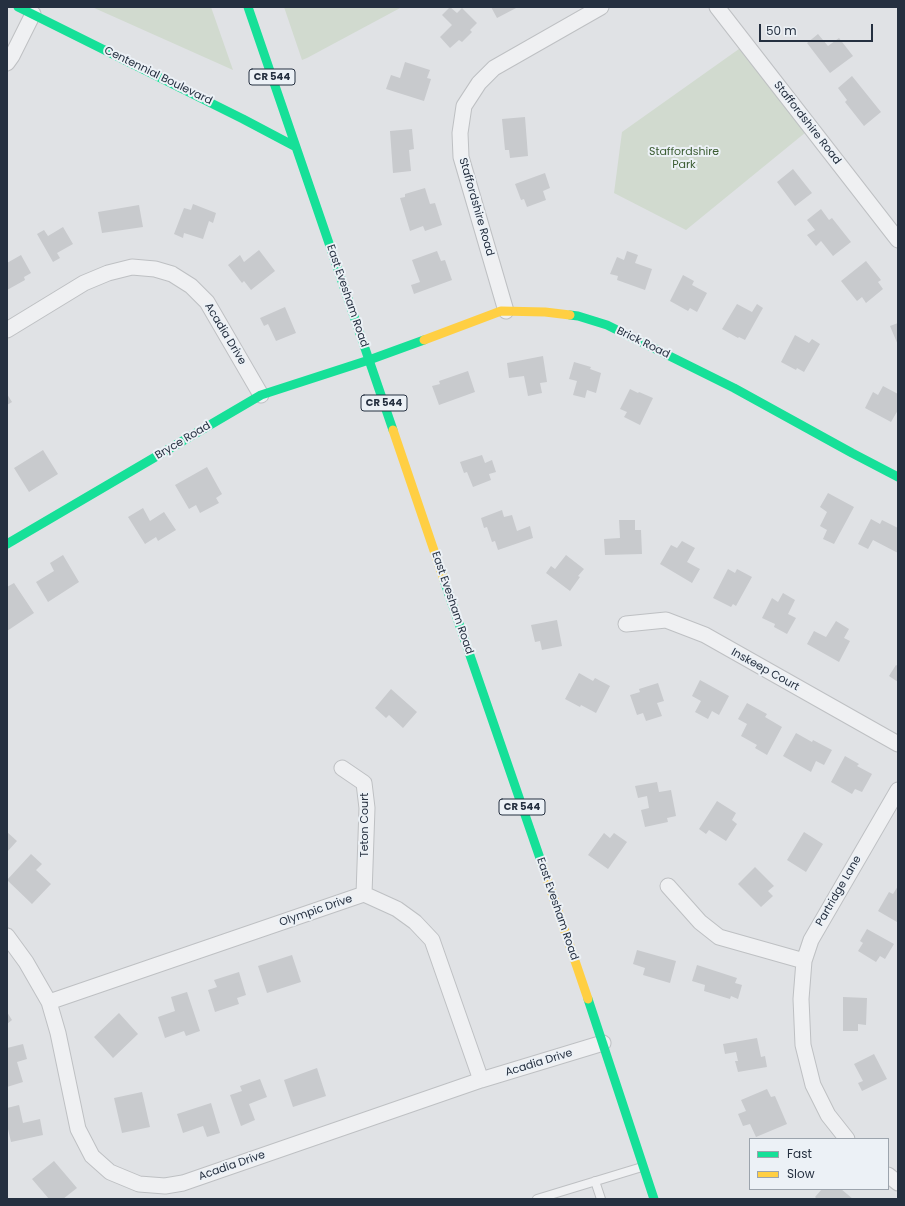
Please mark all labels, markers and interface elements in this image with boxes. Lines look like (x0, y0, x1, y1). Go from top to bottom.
scale bar (761, 16, 875, 42)
text: 50 m (766, 22, 797, 39)
street label: Centennial Boulevard (102, 44, 214, 108)
road number: CR 544 (249, 69, 295, 85)
street label: Staffordshire Road (771, 79, 843, 167)
park label: Staffordshire Park (649, 145, 719, 171)
street label: Staffordshire Road (456, 156, 496, 258)
street label: East Evesham Road (323, 243, 371, 349)
street label: Acadia Drive (201, 301, 249, 367)
street label: Brick Road (614, 324, 672, 362)
road number: CR 544 (361, 395, 407, 411)
street label: Bryce Road (153, 419, 213, 463)
street label: East Evesham Road (428, 550, 476, 656)
street label: Inskeep Court (729, 646, 801, 694)
street label: Teton Court (358, 793, 372, 857)
road number: CR 544 (499, 799, 545, 815)
street label: Partridge Lane (813, 853, 865, 929)
street label: East Evesham Road (533, 856, 581, 962)
street label: Olympic Drive (278, 892, 354, 930)
street label: Acadia Drive (504, 1047, 574, 1079)
legend (749, 1138, 889, 1190)
text: Fast (787, 1145, 812, 1162)
street label: Acadia Drive (197, 1148, 267, 1184)
text: Slow (787, 1165, 815, 1182)

